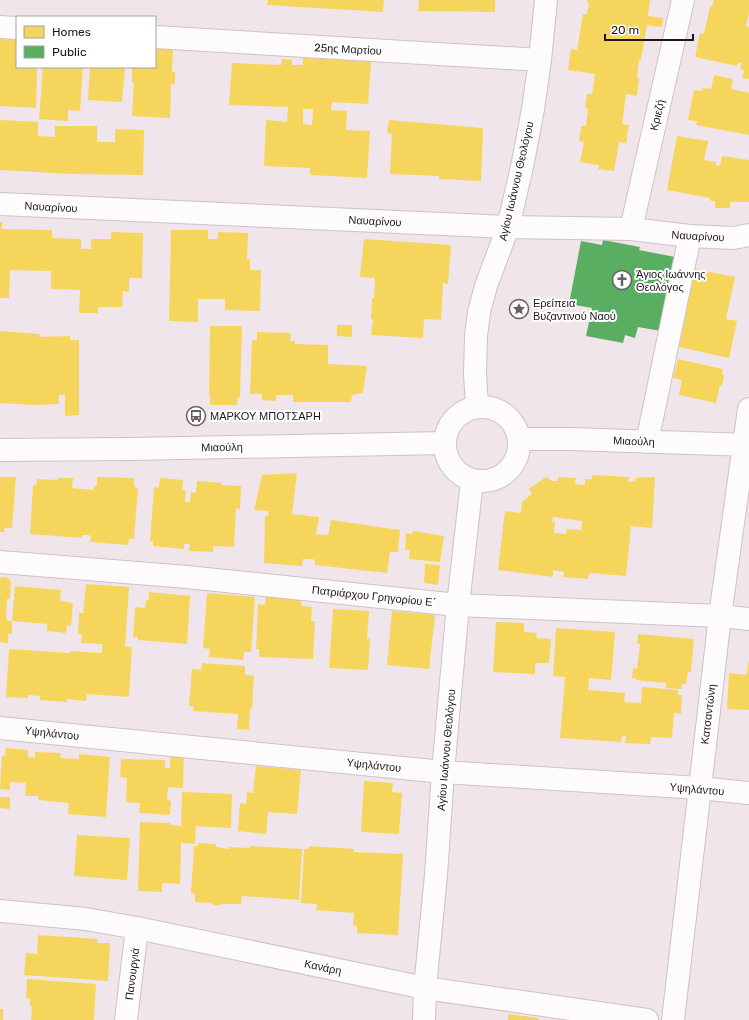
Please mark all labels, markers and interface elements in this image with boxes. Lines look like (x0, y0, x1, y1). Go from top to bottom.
legend (16, 16, 156, 68)
scale bar (605, 16, 693, 42)
text: 20 m (611, 23, 639, 37)
text: Homes (52, 25, 91, 39)
street label: 25ης Μαρτίου (314, 41, 382, 58)
text: Public (52, 45, 87, 59)
street label: Κριεζή (648, 98, 667, 132)
street label: Αγίου Ιωάννου Θεολόγου (496, 120, 537, 242)
street label: Ναυαρίνου (24, 200, 78, 215)
street label: Ναυαρίνου (348, 214, 402, 229)
street label: Ναυαρίνου (671, 229, 725, 244)
place label: Άγιος Ιωάννης Θεολόγος (636, 268, 706, 294)
church icon: Άγιος Ιωάννης Θεολόγος (611, 269, 633, 291)
place label: Ερείπεια Βυζαντινού Ναού (533, 297, 616, 323)
place icon: Ερείπεια Βυζαντινού Ναού (508, 298, 530, 320)
bus stop icon: ΜΑΡΚΟΥ ΜΠΟΤΣΑΡΗ (185, 405, 207, 427)
place label: ΜΑΡΚΟΥ ΜΠΟΤΣΑΡΗ (210, 410, 321, 423)
street label: Μιαούλη (613, 434, 655, 449)
street label: Μιαούλη (201, 441, 243, 454)
street label: Πατριάρχου Γρηγορίου Ε΄ (311, 584, 437, 609)
street label: Κατσαντώνη (698, 683, 719, 745)
street label: Αγίου Ιωάννου Θεολόγου (435, 689, 458, 811)
street label: Υψηλάντου (24, 724, 80, 743)
street label: Υψηλάντου (346, 756, 402, 775)
street label: Υψηλάντου (669, 781, 725, 798)
street label: Πανουργιά (123, 947, 142, 1001)
street label: Κανάρη (303, 957, 343, 978)

